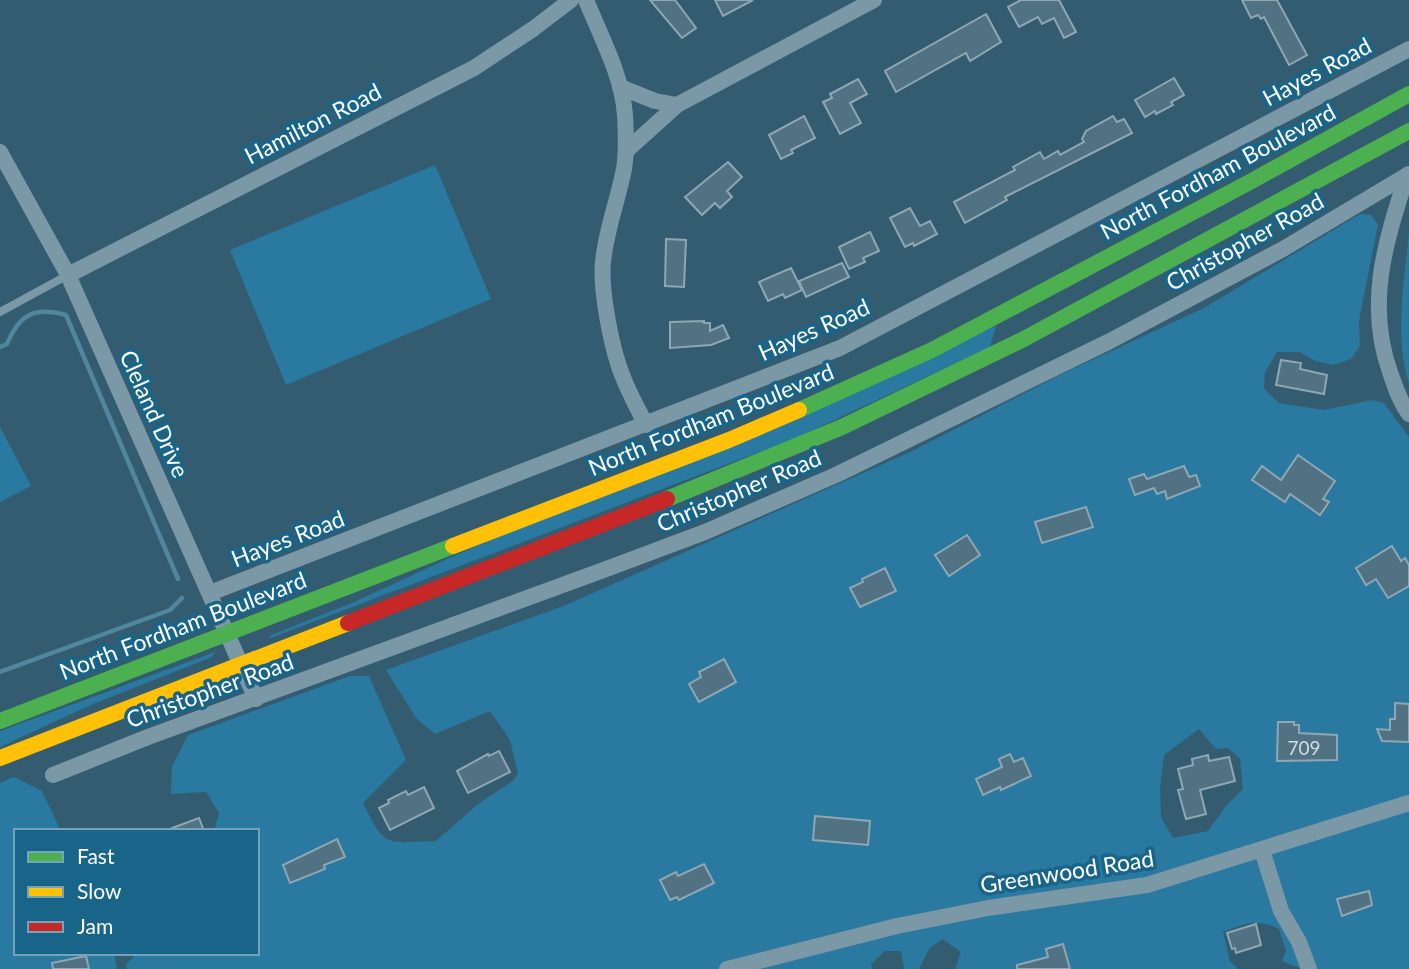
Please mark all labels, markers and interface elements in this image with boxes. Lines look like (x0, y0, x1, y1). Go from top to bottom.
street label: Hayes Road (1257, 31, 1376, 111)
street label: Hamilton Road (240, 77, 385, 170)
street label: North Fordham Boulevard (1095, 97, 1340, 245)
street label: Christopher Road (1161, 186, 1328, 296)
street label: Hayes Road (754, 292, 874, 366)
street label: Cleland Drive (114, 346, 195, 482)
street label: North Fordham Boulevard (584, 357, 837, 481)
street label: Christopher Road (652, 443, 825, 537)
street label: Hayes Road (227, 504, 348, 572)
street label: North Fordham Boulevard (55, 565, 310, 685)
street label: Christopher Road (122, 647, 297, 733)
house number: 709 (1287, 736, 1321, 759)
legend (14, 829, 259, 955)
text: Fast (77, 843, 115, 868)
street label: Greenwood Road (978, 843, 1156, 899)
text: Slow (77, 878, 122, 903)
text: Jam (77, 913, 113, 938)

